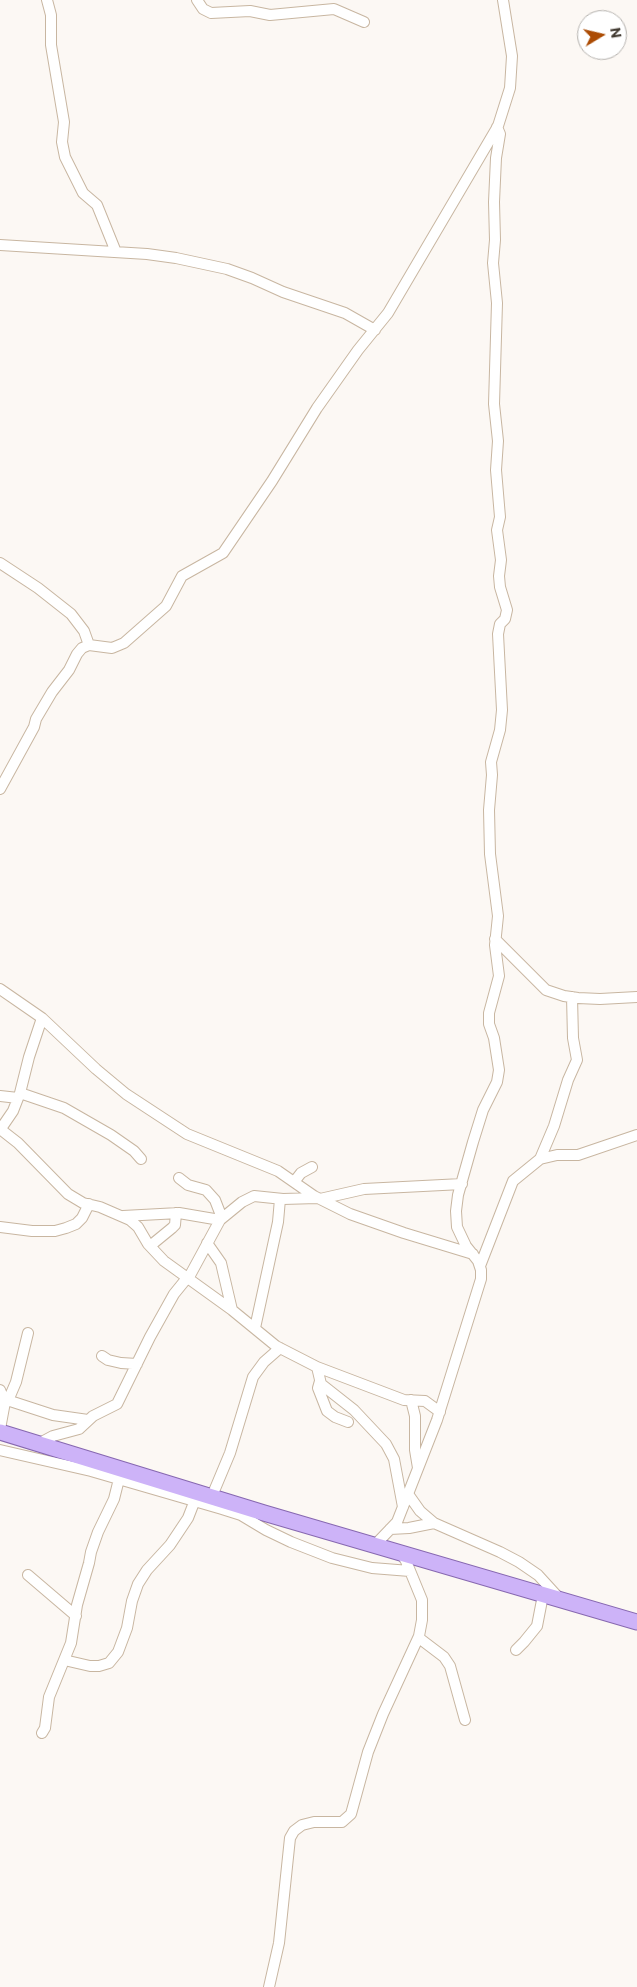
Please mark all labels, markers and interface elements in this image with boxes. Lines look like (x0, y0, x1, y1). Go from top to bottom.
north arrow (577, 10, 627, 60)
text: N (607, 26, 626, 39)

